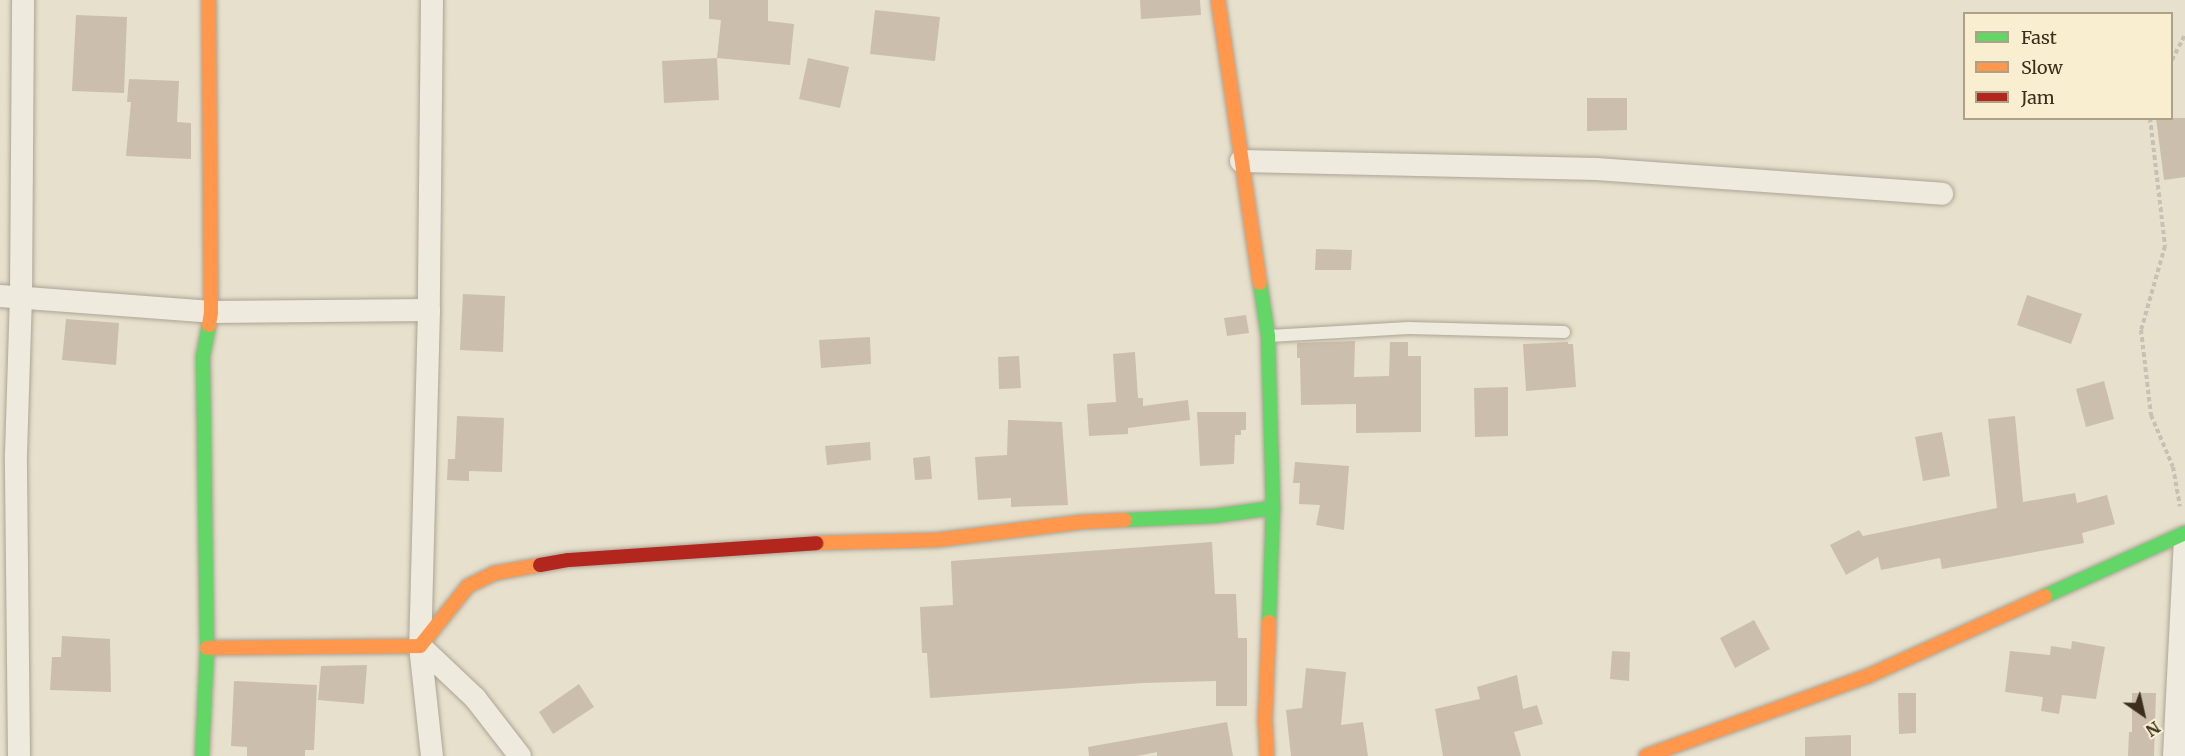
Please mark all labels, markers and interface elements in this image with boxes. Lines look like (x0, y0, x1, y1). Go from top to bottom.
legend (1963, 12, 2173, 120)
text: Fast (2021, 26, 2057, 49)
text: Slow (2021, 56, 2063, 79)
text: Jam (2021, 86, 2055, 109)
north arrow (2113, 684, 2173, 744)
text: N (2142, 717, 2164, 741)

